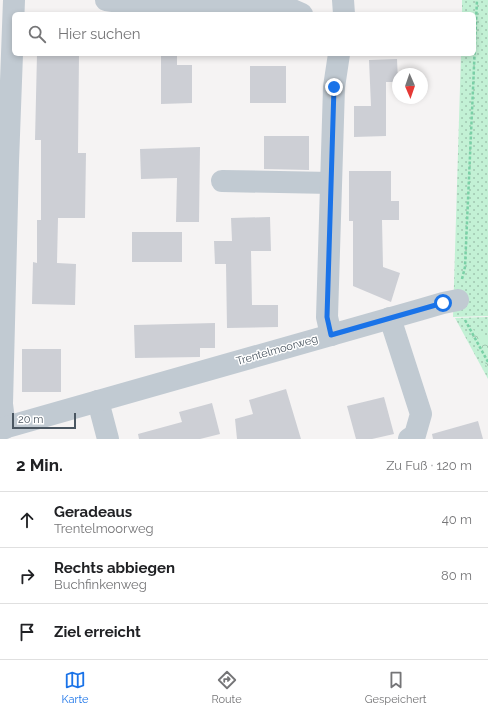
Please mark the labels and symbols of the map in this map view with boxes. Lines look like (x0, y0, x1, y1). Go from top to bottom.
north arrow (392, 68, 428, 104)
route end (325, 78, 343, 96)
route start (434, 294, 452, 312)
street label: Trentelmoorweg (235, 332, 319, 368)
scale bar (12, 411, 76, 430)

